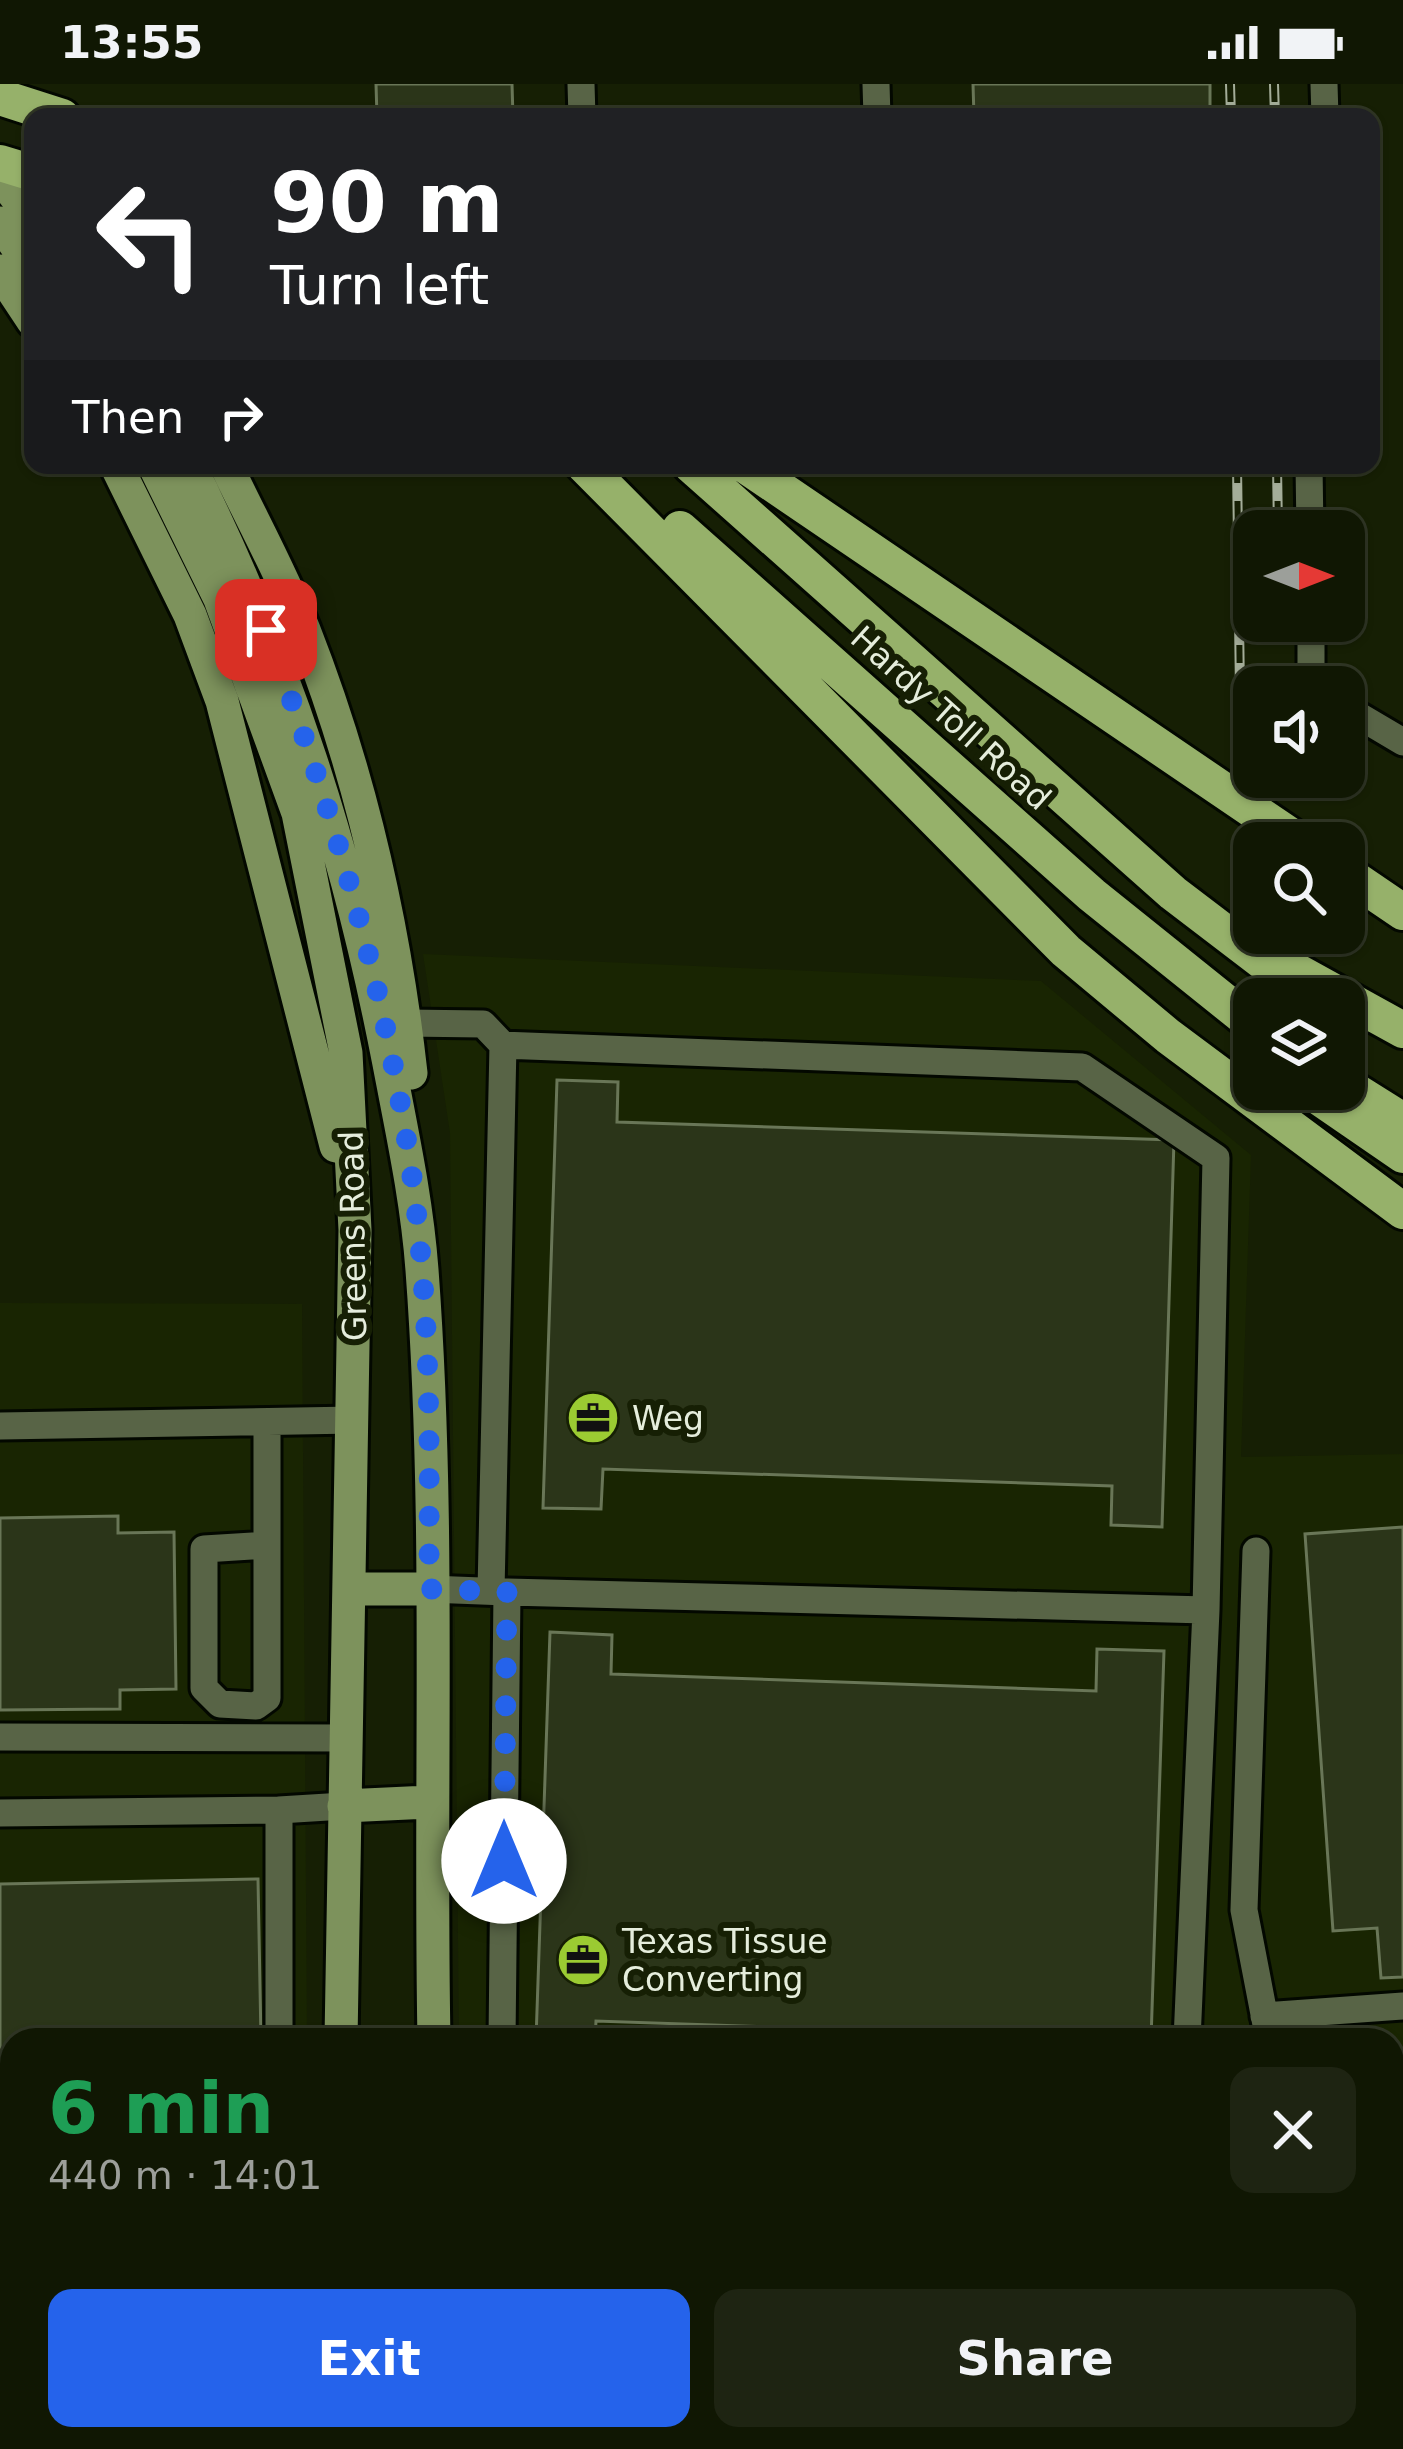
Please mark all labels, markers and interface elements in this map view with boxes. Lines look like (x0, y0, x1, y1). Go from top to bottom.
text: 13:55 (60, 16, 203, 69)
text: 90 m (270, 154, 504, 252)
icon: left (72, 156, 228, 312)
text: Turn left (270, 254, 489, 317)
icon: right (208, 384, 274, 450)
text: Then (72, 391, 184, 444)
north arrow (1233, 510, 1365, 642)
map controls (1233, 510, 1365, 1110)
pin (215, 579, 317, 681)
icon: arrive (233, 597, 299, 663)
street label: Hardy Toll Road (843, 618, 1059, 818)
button: sound (1233, 666, 1365, 798)
button: search (1233, 822, 1365, 954)
button: layers (1233, 978, 1365, 1110)
street label: Greens Road (332, 1130, 374, 1342)
office icon: Weg (565, 1390, 621, 1446)
place label: Weg (632, 1399, 704, 1438)
position arrow (441, 1798, 567, 1924)
place label: Texas Tissue Converting (621, 1922, 828, 1999)
office icon: Texas Tissue Converting (555, 1932, 611, 1988)
text: 6 min (48, 2066, 274, 2150)
button: close (1230, 2067, 1356, 2193)
text: 440 m · 14:01 (48, 2153, 322, 2198)
button: Exit (48, 2289, 690, 2427)
button: Share (714, 2289, 1356, 2427)

